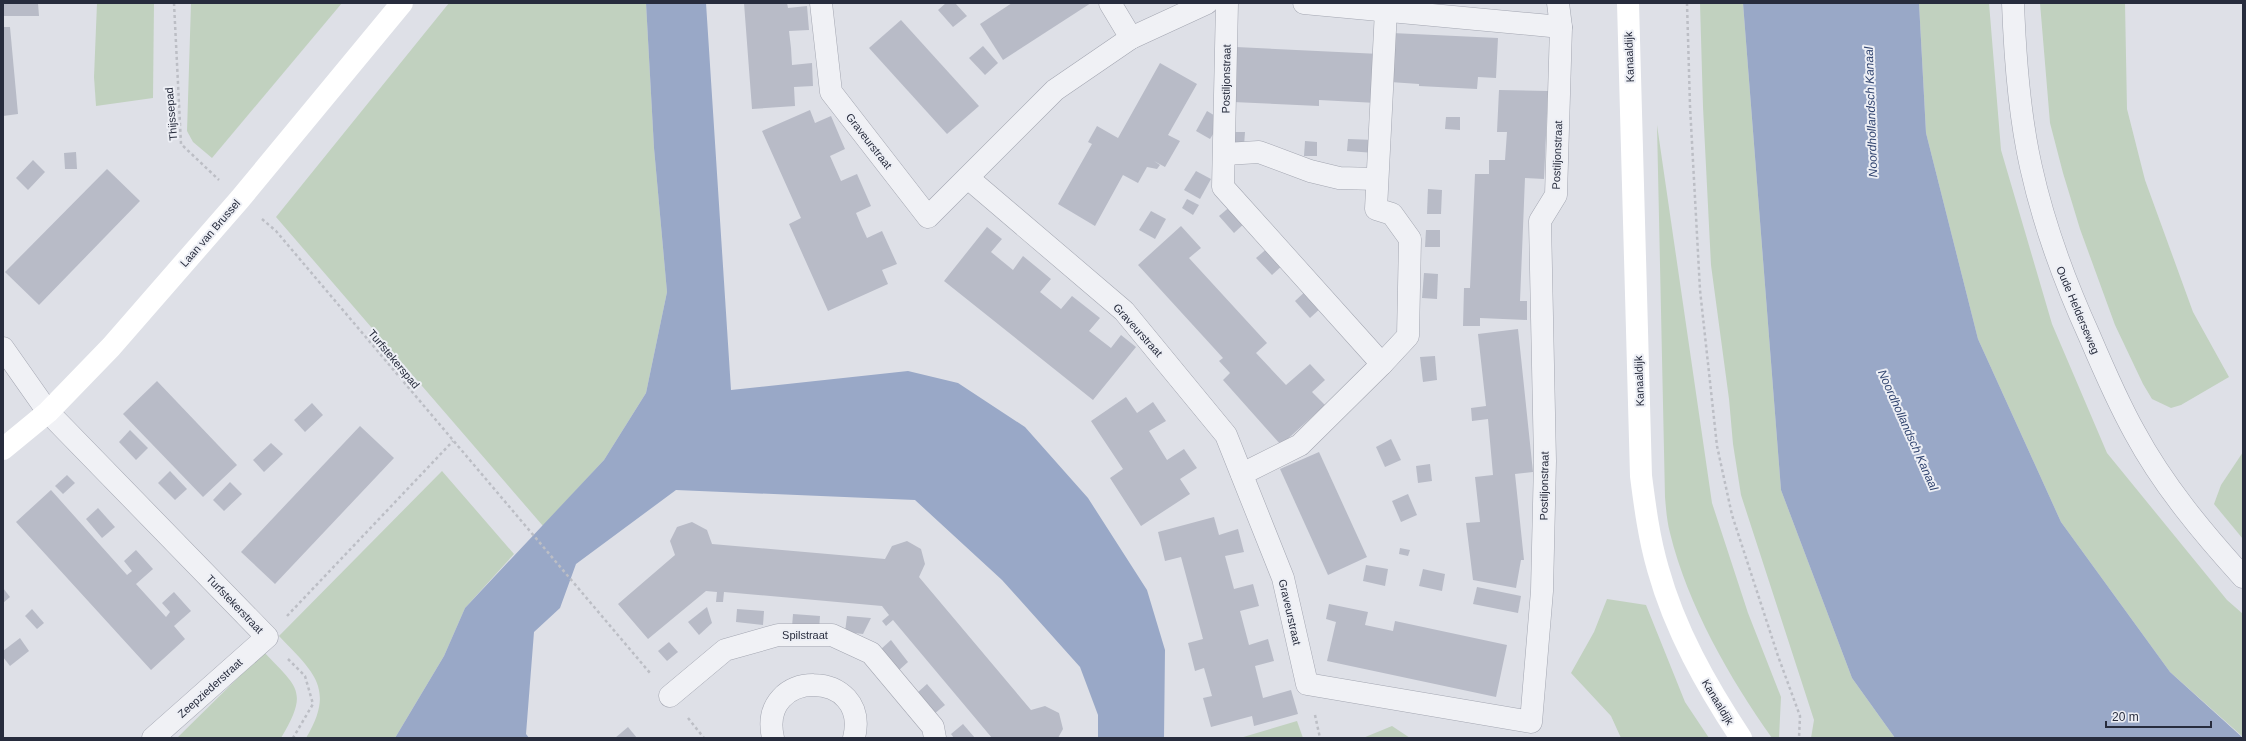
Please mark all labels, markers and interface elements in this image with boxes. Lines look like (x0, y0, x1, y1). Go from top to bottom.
street label: Kanaaldijk (1622, 31, 1636, 83)
street label: Postiljonstraat (1219, 44, 1233, 114)
water label: Noordhollandsch Kanaal (1862, 46, 1880, 178)
street label: Thijssepad (163, 87, 179, 141)
street label: Graveurstraat (844, 111, 894, 171)
street label: Postiljonstraat (1550, 120, 1564, 190)
street label: Laan van Brussel (178, 197, 242, 269)
street label: Oude Helderseweg (2054, 264, 2102, 356)
street label: Graveurstraat (1111, 301, 1165, 359)
street label: Turfstekerspad (366, 327, 422, 391)
street label: Kanaaldijk (1632, 355, 1646, 407)
water label: Noordhollandsch Kanaal (1875, 367, 1941, 493)
street label: Postiljonstraat (1537, 451, 1551, 521)
street label: Turfstekerstraat (204, 572, 266, 636)
street label: Graveurstraat (1277, 578, 1303, 646)
street label: Spilstraat (782, 629, 828, 641)
street label: Zeepziederstraat (175, 656, 245, 720)
street label: Kanaaldijk (1700, 677, 1736, 727)
scale bar (2106, 703, 2211, 729)
text: 20 m (2112, 710, 2139, 724)

